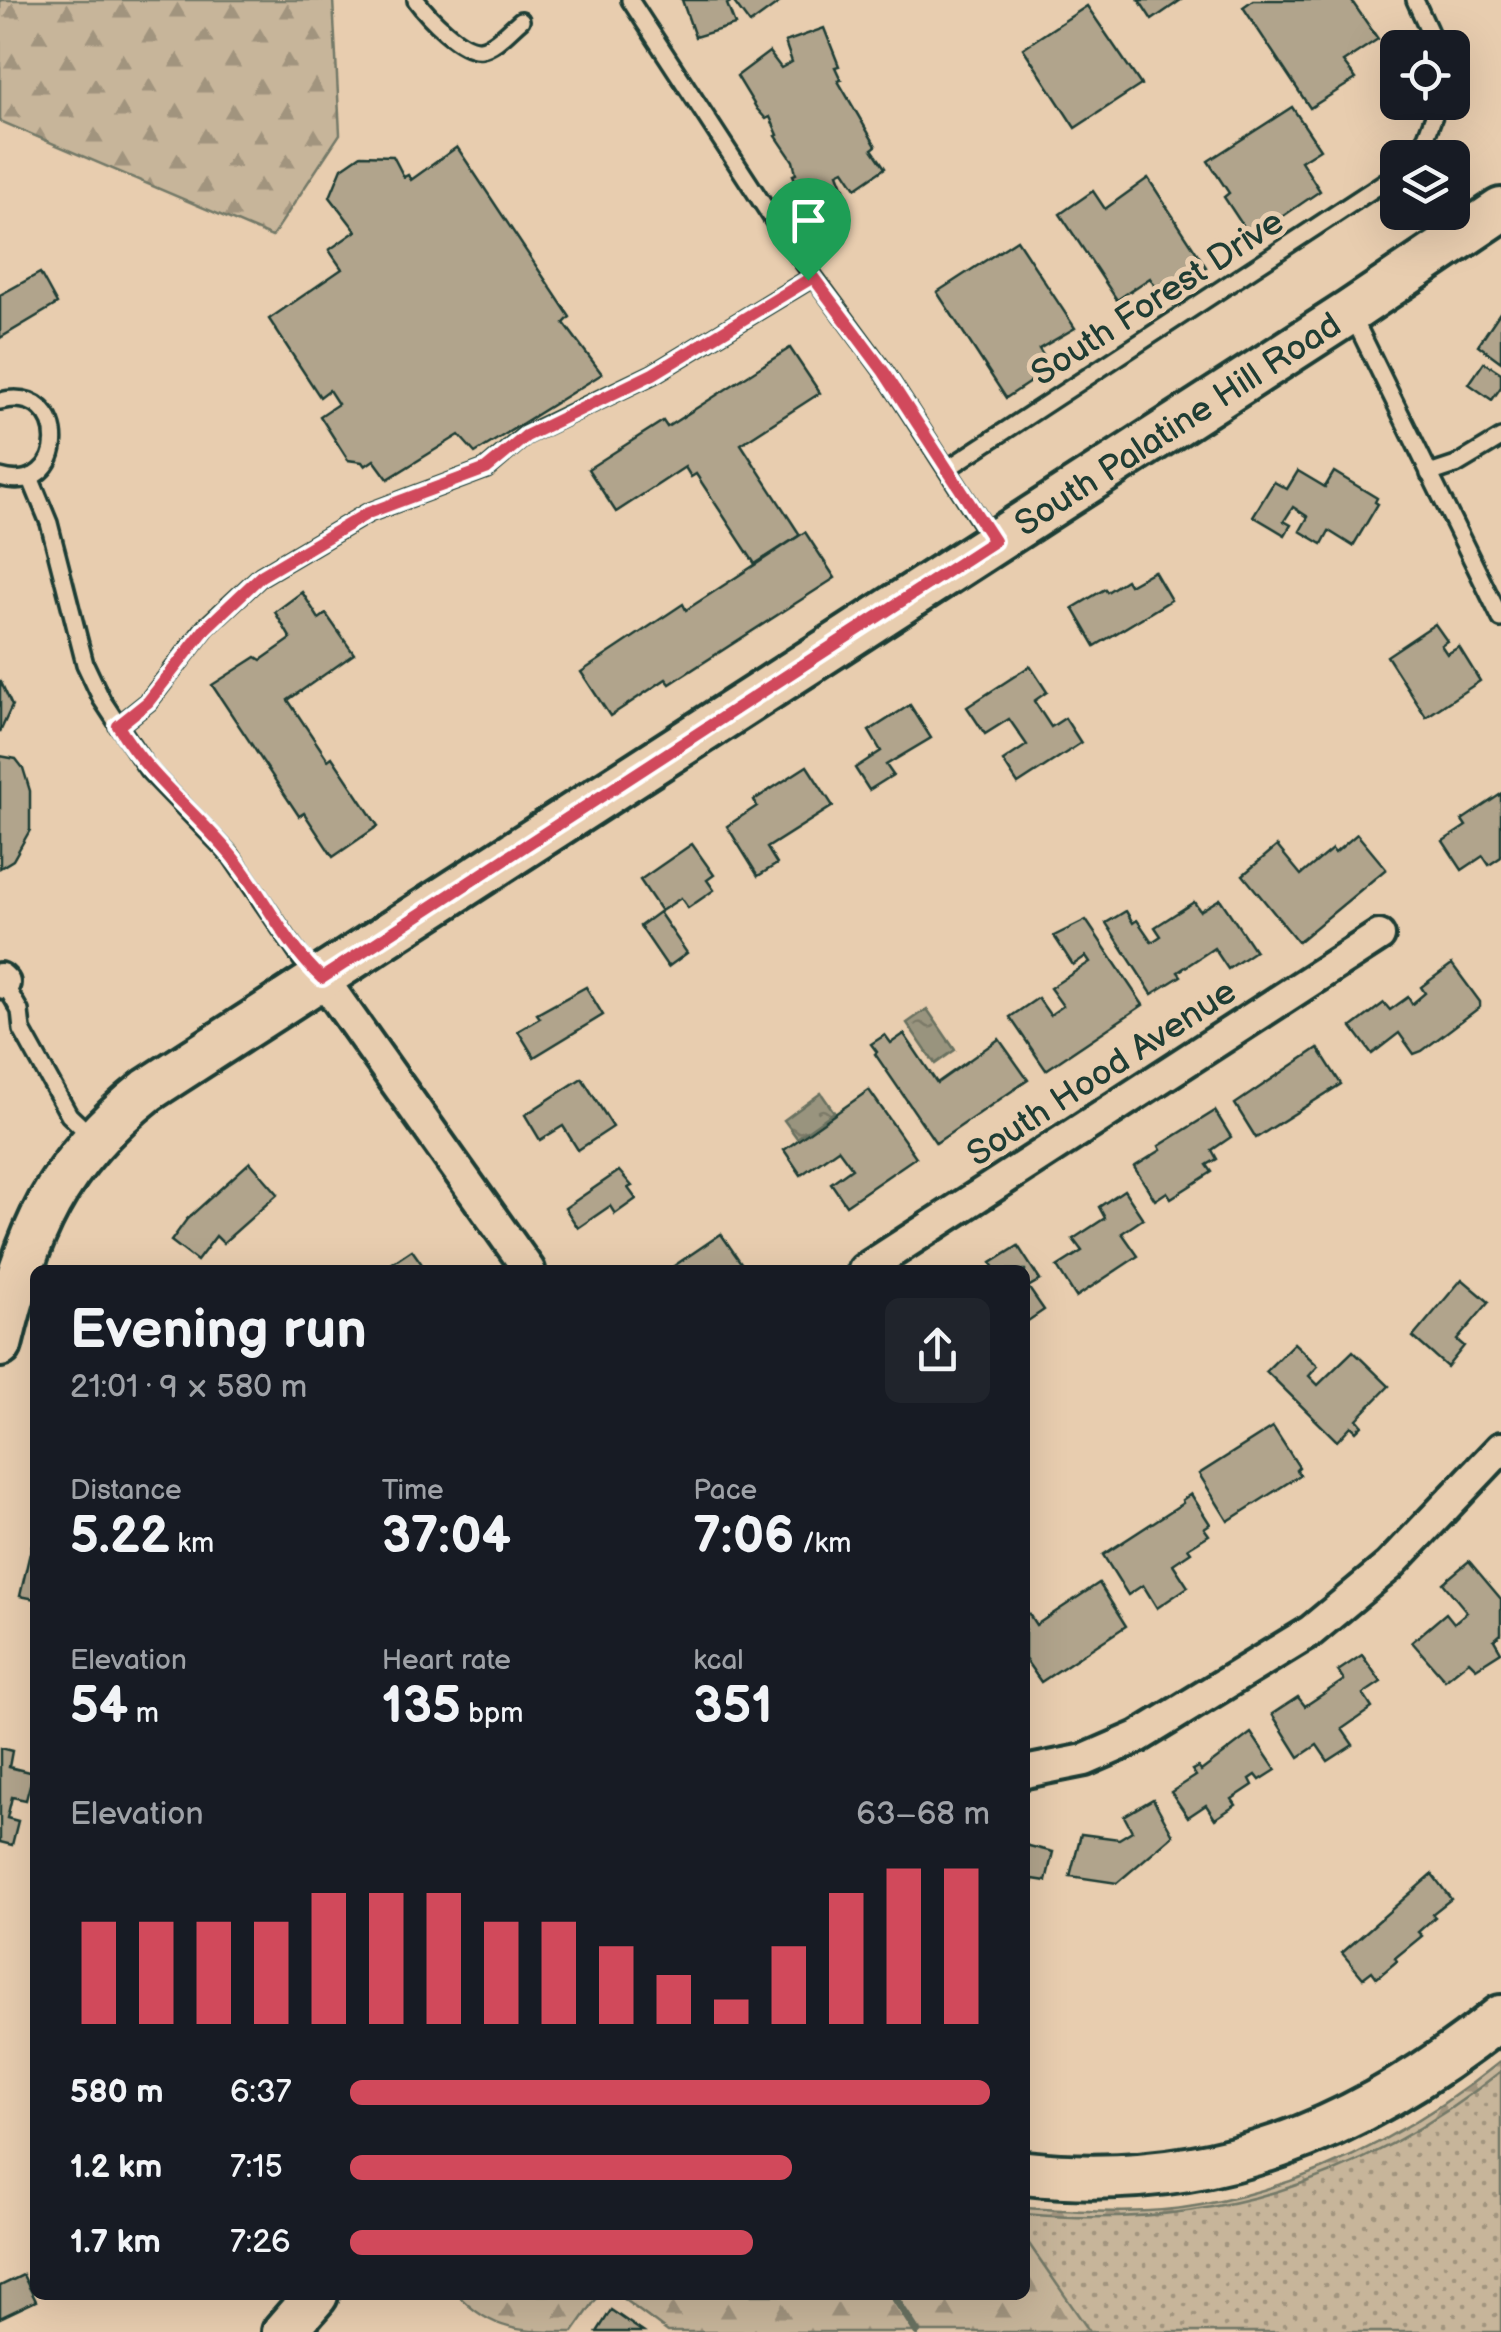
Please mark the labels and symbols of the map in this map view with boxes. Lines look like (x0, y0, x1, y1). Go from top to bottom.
pin (766, 178, 851, 281)
street label: South Forest Drive (1024, 201, 1292, 396)
street label: South Palatine Hill Road (1007, 304, 1349, 546)
street label: South Hood Avenue (959, 970, 1244, 1176)

